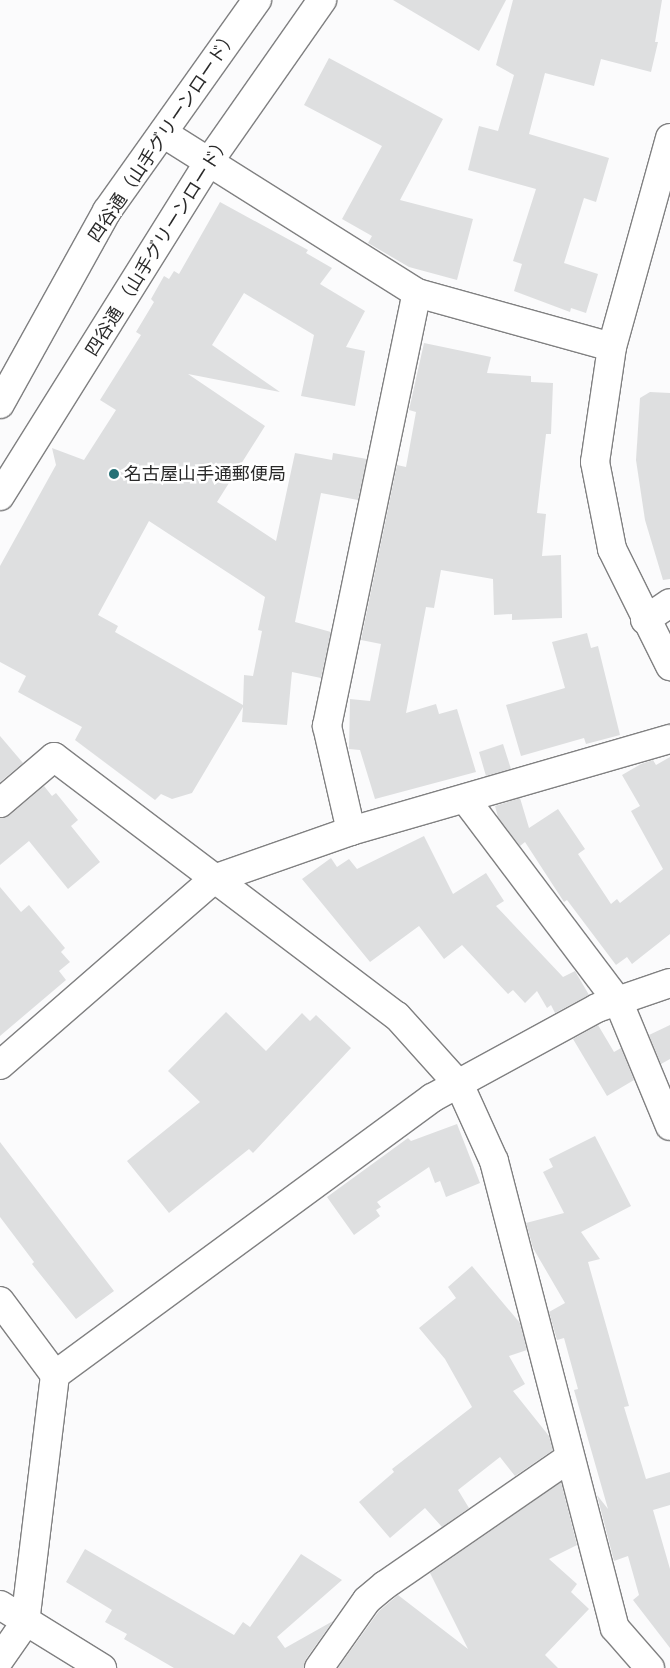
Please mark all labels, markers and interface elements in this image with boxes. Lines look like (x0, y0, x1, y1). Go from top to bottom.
street label: 四谷通（山手グリーンロード） (84, 26, 242, 246)
street label: 四谷通 （山手グリーンロード） (81, 131, 235, 361)
place label: 名古屋山手通郵便局 (124, 463, 286, 485)
marker: 名古屋山手通郵便局 (108, 468, 120, 480)

